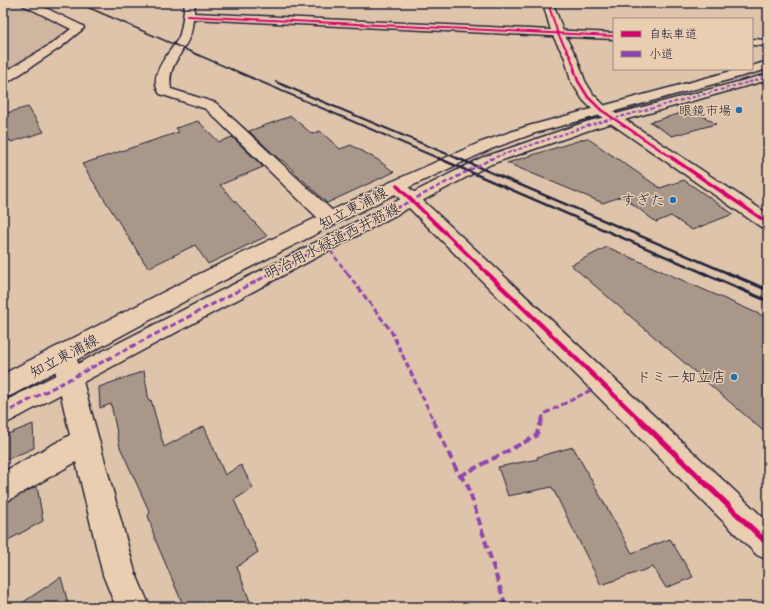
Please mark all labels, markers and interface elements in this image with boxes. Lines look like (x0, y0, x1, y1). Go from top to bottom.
legend (613, 18, 753, 70)
text: 自転車道 (649, 23, 697, 45)
text: 小道 (649, 43, 673, 65)
place label: 眼鏡市場 (679, 99, 731, 122)
marker: 眼鏡市場 (734, 105, 744, 115)
street label: 知立東浦線 (314, 179, 392, 237)
place label: すぎた (620, 187, 665, 213)
street label: 明治用水緑道西井筋線 (259, 195, 405, 287)
marker: すぎた (668, 195, 678, 205)
street label: 知立東浦線 (25, 327, 103, 385)
place label: ドミー知立店 (636, 364, 726, 390)
marker: ドミー知立店 (729, 372, 739, 382)

